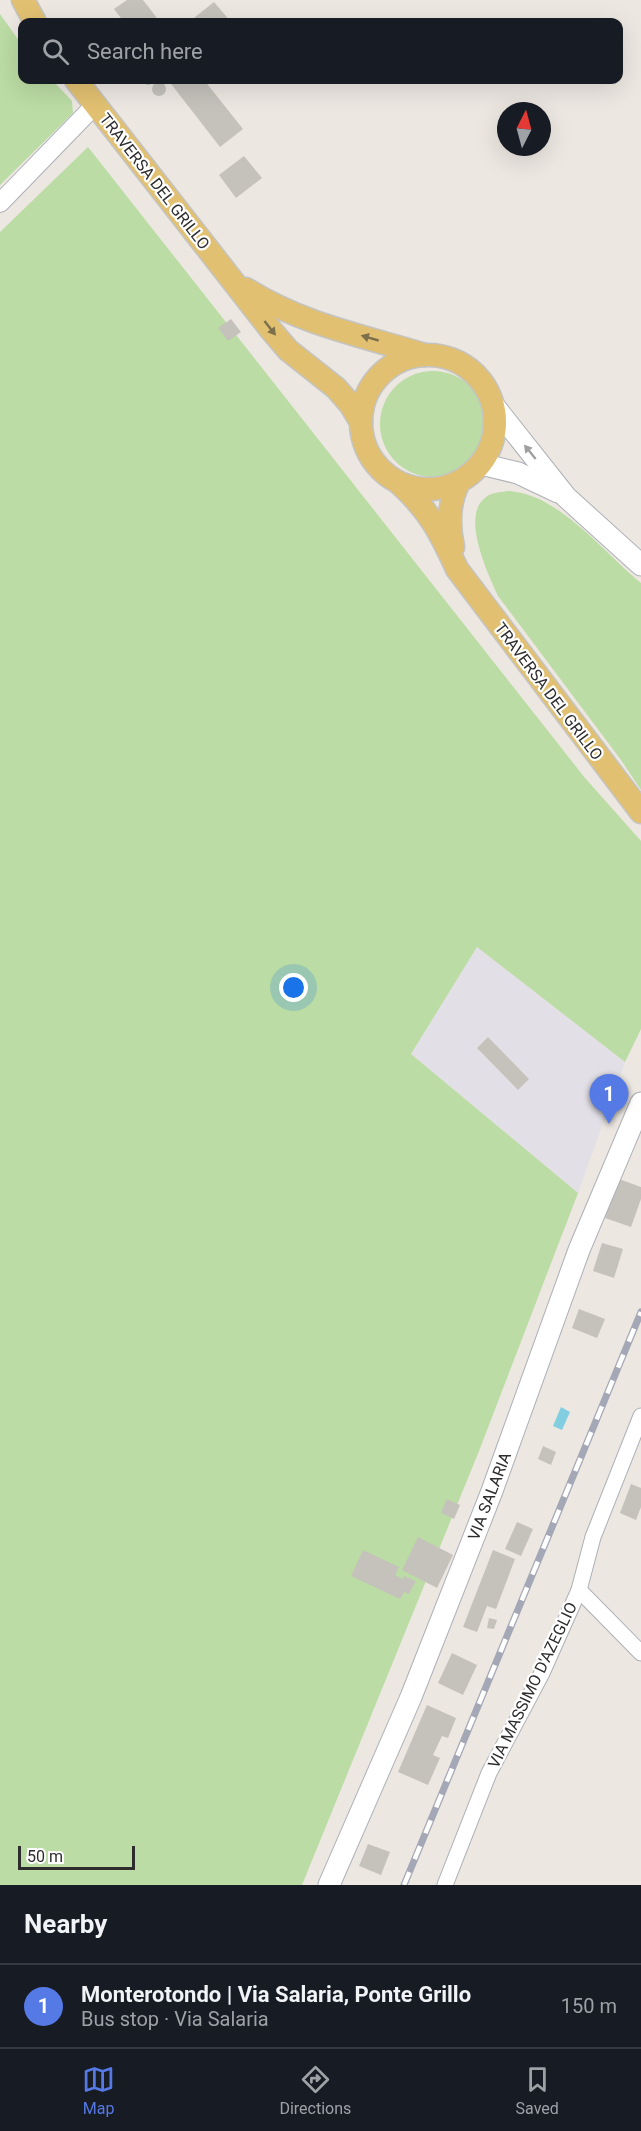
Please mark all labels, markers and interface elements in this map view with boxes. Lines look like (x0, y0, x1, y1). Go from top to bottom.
search box (18, 18, 623, 84)
icon: search (39, 35, 72, 68)
text: Search here (87, 39, 203, 64)
north arrow (497, 102, 551, 156)
street label: TRAVERSA DEL GRILLO (96, 110, 214, 253)
one-way arrow (263, 321, 275, 336)
one-way arrow (361, 333, 379, 343)
one-way arrow (525, 444, 537, 459)
street label: TRAVERSA DEL GRILLO (491, 619, 607, 764)
your location (279, 973, 308, 1002)
pin: 1 (590, 1074, 628, 1124)
street label: VIA SALARIA (464, 1449, 515, 1543)
street label: VIA MASSIMO D'AZEGLIO (484, 1599, 581, 1771)
scale bar (18, 1843, 135, 1870)
text: 50 m (27, 1847, 63, 1866)
text: Nearby (24, 1909, 107, 1939)
text: Monterotondo | Via Salaria, Ponte Grillo (81, 1982, 471, 2007)
text: 1 (38, 1994, 49, 2018)
text: 150 m (561, 1994, 617, 2018)
text: Bus stop · Via Salaria (81, 2007, 269, 2031)
tab: Map (82, 2063, 115, 2118)
tab: Directions (279, 2063, 351, 2118)
tab: Saved (516, 2063, 559, 2118)

